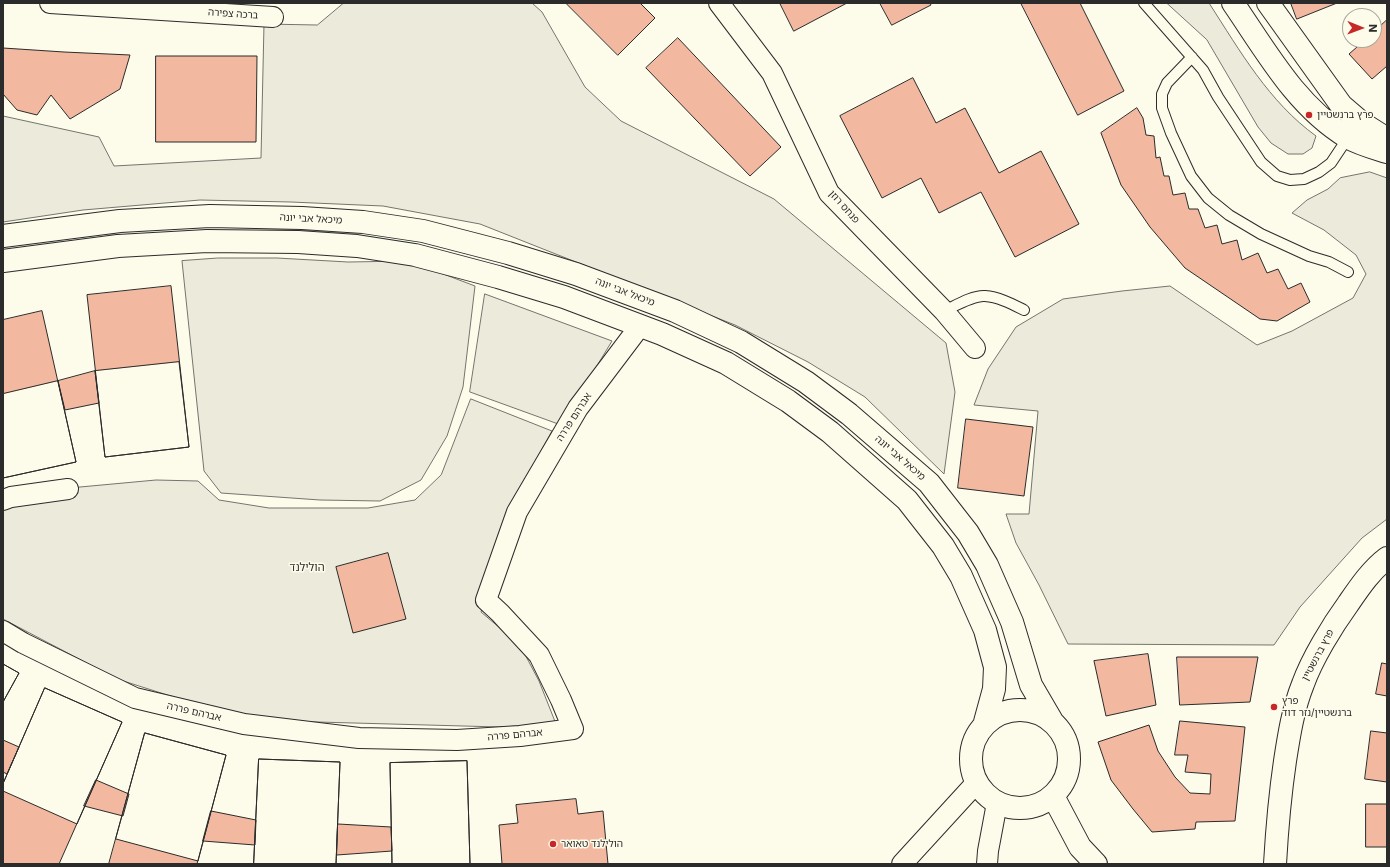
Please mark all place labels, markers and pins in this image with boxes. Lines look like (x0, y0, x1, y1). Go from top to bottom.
place label: פרץ ברנשטיין (1317, 109, 1374, 121)
marker: פרץ ברנשטיין (1304, 110, 1314, 120)
place label: פרץ ברנשטיין/נזר דוד (1282, 695, 1352, 718)
marker: פרץ ברנשטיין/נזר דוד (1269, 702, 1279, 712)
place label: הולילנד טאואר (561, 838, 623, 850)
marker: הולילנד טאואר (548, 839, 558, 849)

